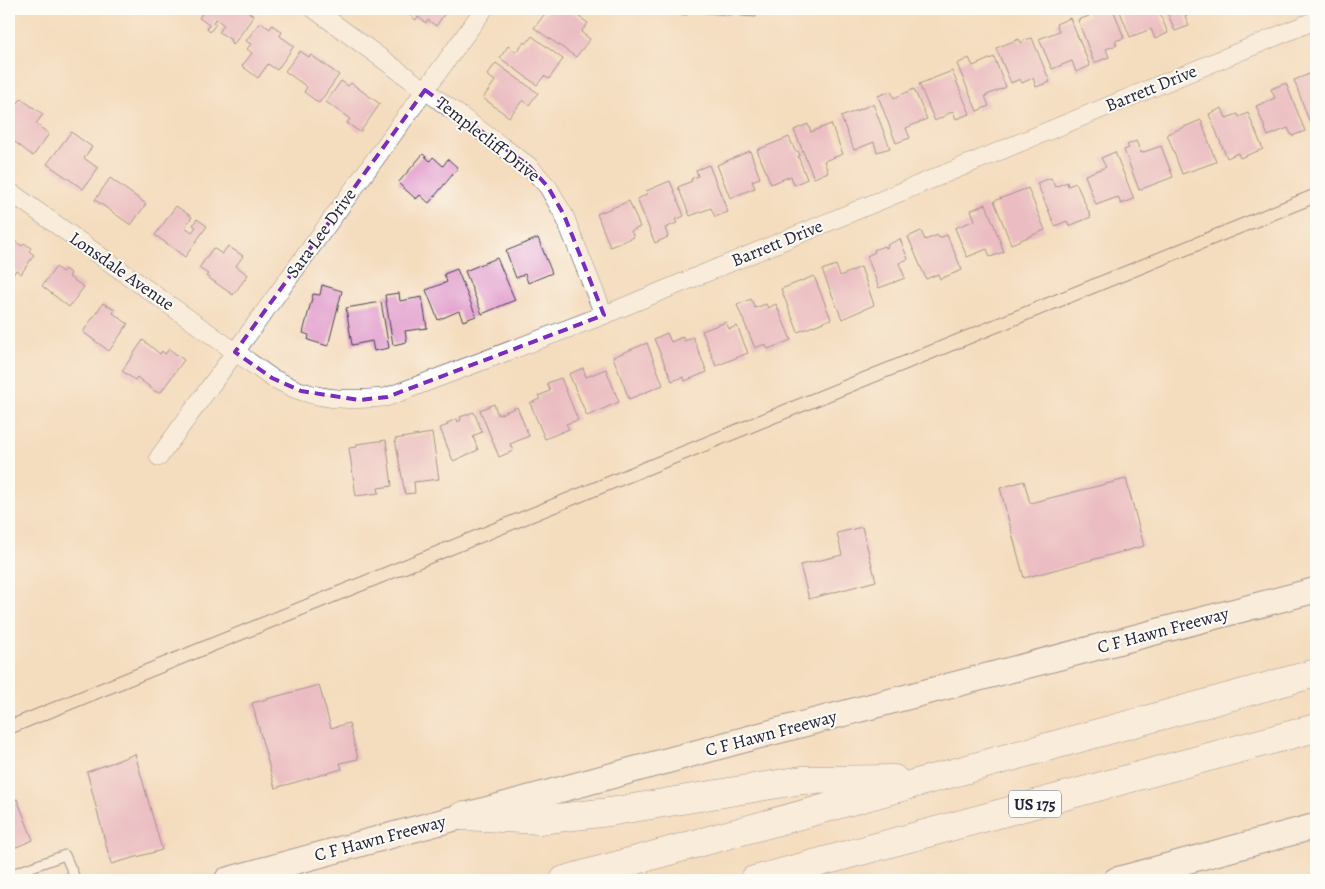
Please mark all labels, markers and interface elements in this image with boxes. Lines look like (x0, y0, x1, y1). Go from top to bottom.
street label: Barrett Drive (1102, 59, 1200, 117)
street label: Templecliff Drive (431, 91, 545, 187)
street label: Sara Lee Drive (280, 183, 362, 283)
street label: Barrett Drive (728, 214, 826, 272)
street label: Lonsdale Avenue (65, 226, 179, 316)
street label: C F Hawn Freeway (1095, 601, 1232, 659)
street label: C F Hawn Freeway (703, 704, 840, 762)
road number: US 175 (1009, 791, 1061, 818)
street label: C F Hawn Freeway (312, 809, 449, 867)

